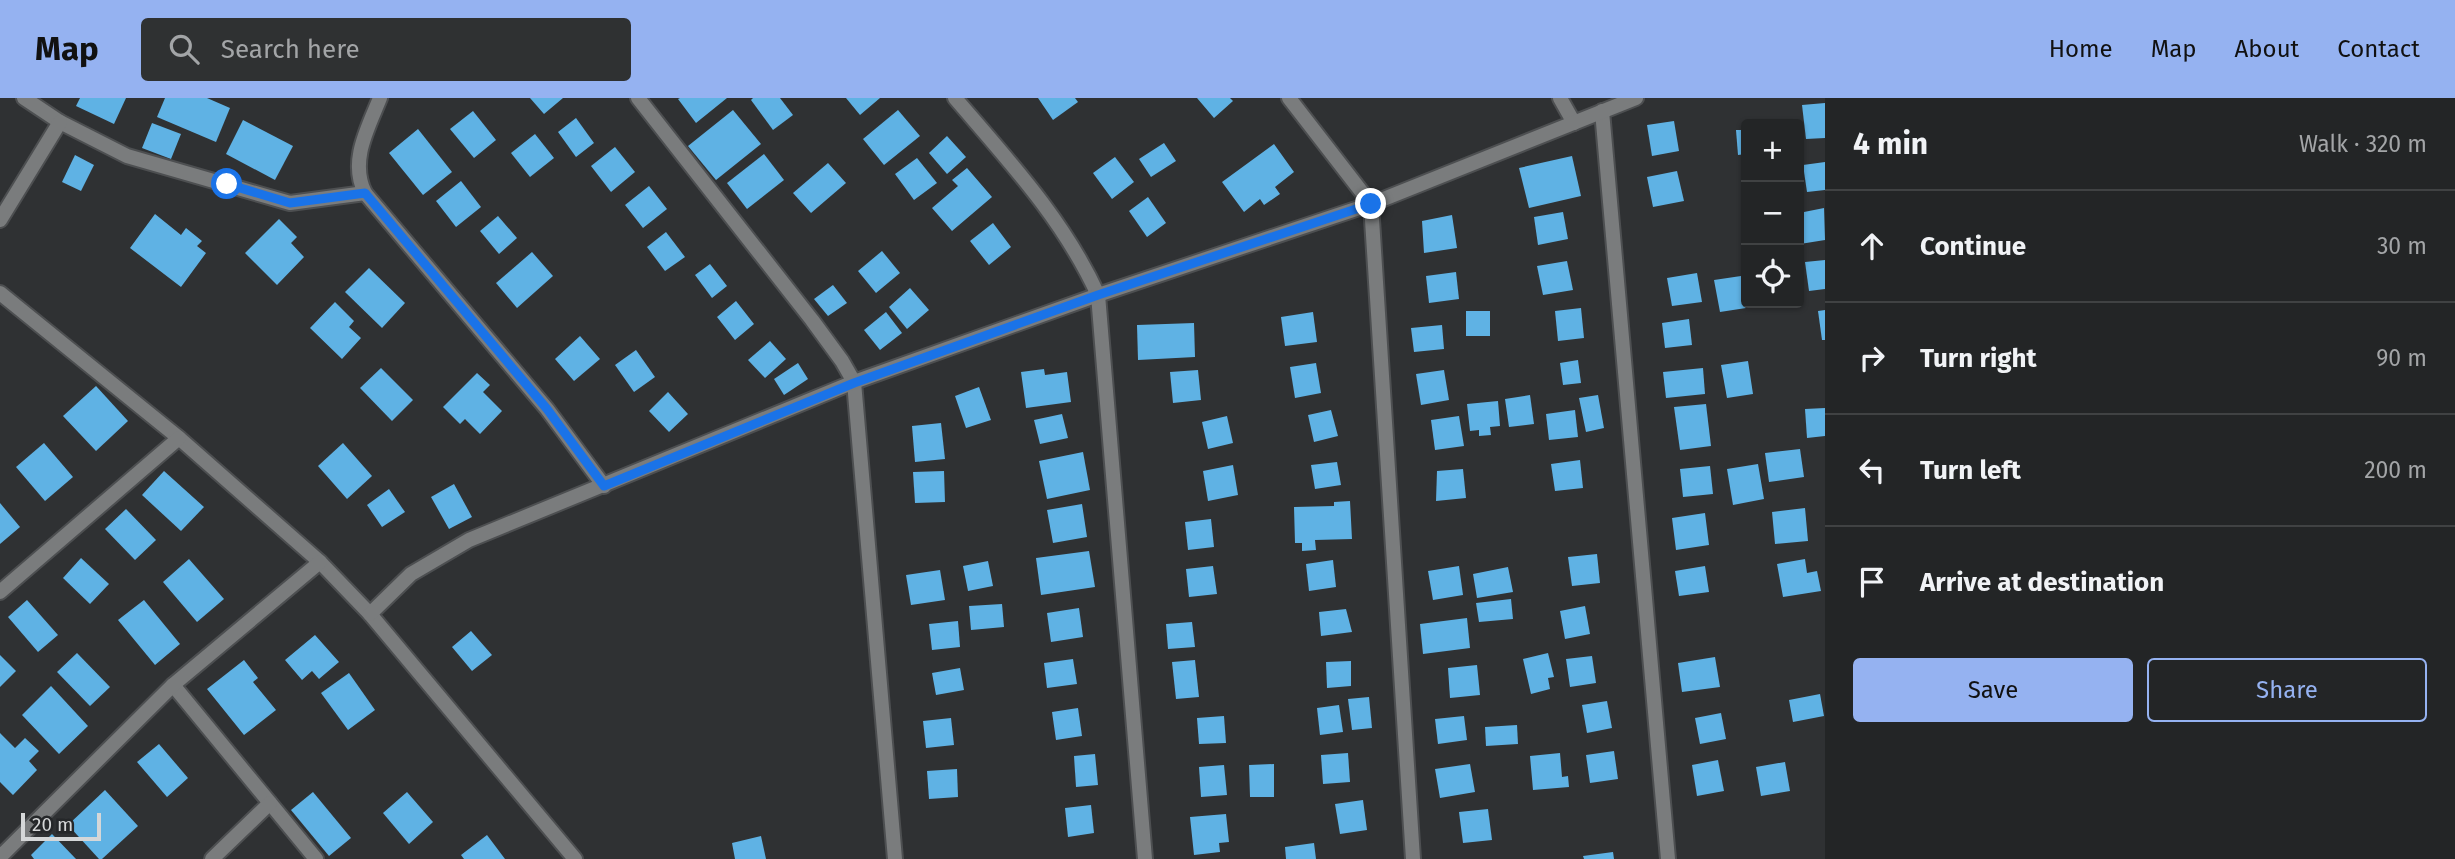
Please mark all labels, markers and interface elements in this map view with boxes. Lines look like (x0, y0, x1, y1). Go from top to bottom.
search box (141, 18, 631, 81)
text: Map (35, 29, 99, 69)
icon: search (165, 30, 203, 68)
text: Search here (221, 34, 360, 65)
text: Home (2049, 35, 2113, 63)
text: Map (2151, 35, 2197, 63)
text: About (2235, 35, 2299, 63)
text: Contact (2337, 35, 2420, 63)
map controls (1741, 119, 1804, 308)
button: + (1741, 119, 1804, 182)
text: 4 min (1853, 126, 1928, 162)
text: Walk · 320 m (2299, 130, 2427, 158)
route start (211, 168, 242, 199)
button: − (1741, 182, 1804, 245)
route end (1355, 188, 1386, 219)
icon: ahead (1853, 227, 1891, 265)
text: Continue (1920, 231, 2026, 262)
text: 30 m (2377, 232, 2427, 260)
button: locate (1741, 245, 1804, 308)
icon: right (1853, 339, 1891, 377)
text: Turn right (1920, 343, 2037, 374)
text: 90 m (2376, 344, 2427, 372)
icon: left (1853, 451, 1891, 489)
text: Turn left (1920, 455, 2021, 486)
text: 200 m (2364, 456, 2427, 484)
icon: arrive (1853, 563, 1891, 601)
text: Arrive at destination (1920, 567, 2164, 598)
button: Save (1853, 658, 2133, 722)
button: Share (2147, 658, 2427, 722)
scale bar (21, 810, 102, 842)
text: 20 m (32, 813, 73, 836)

